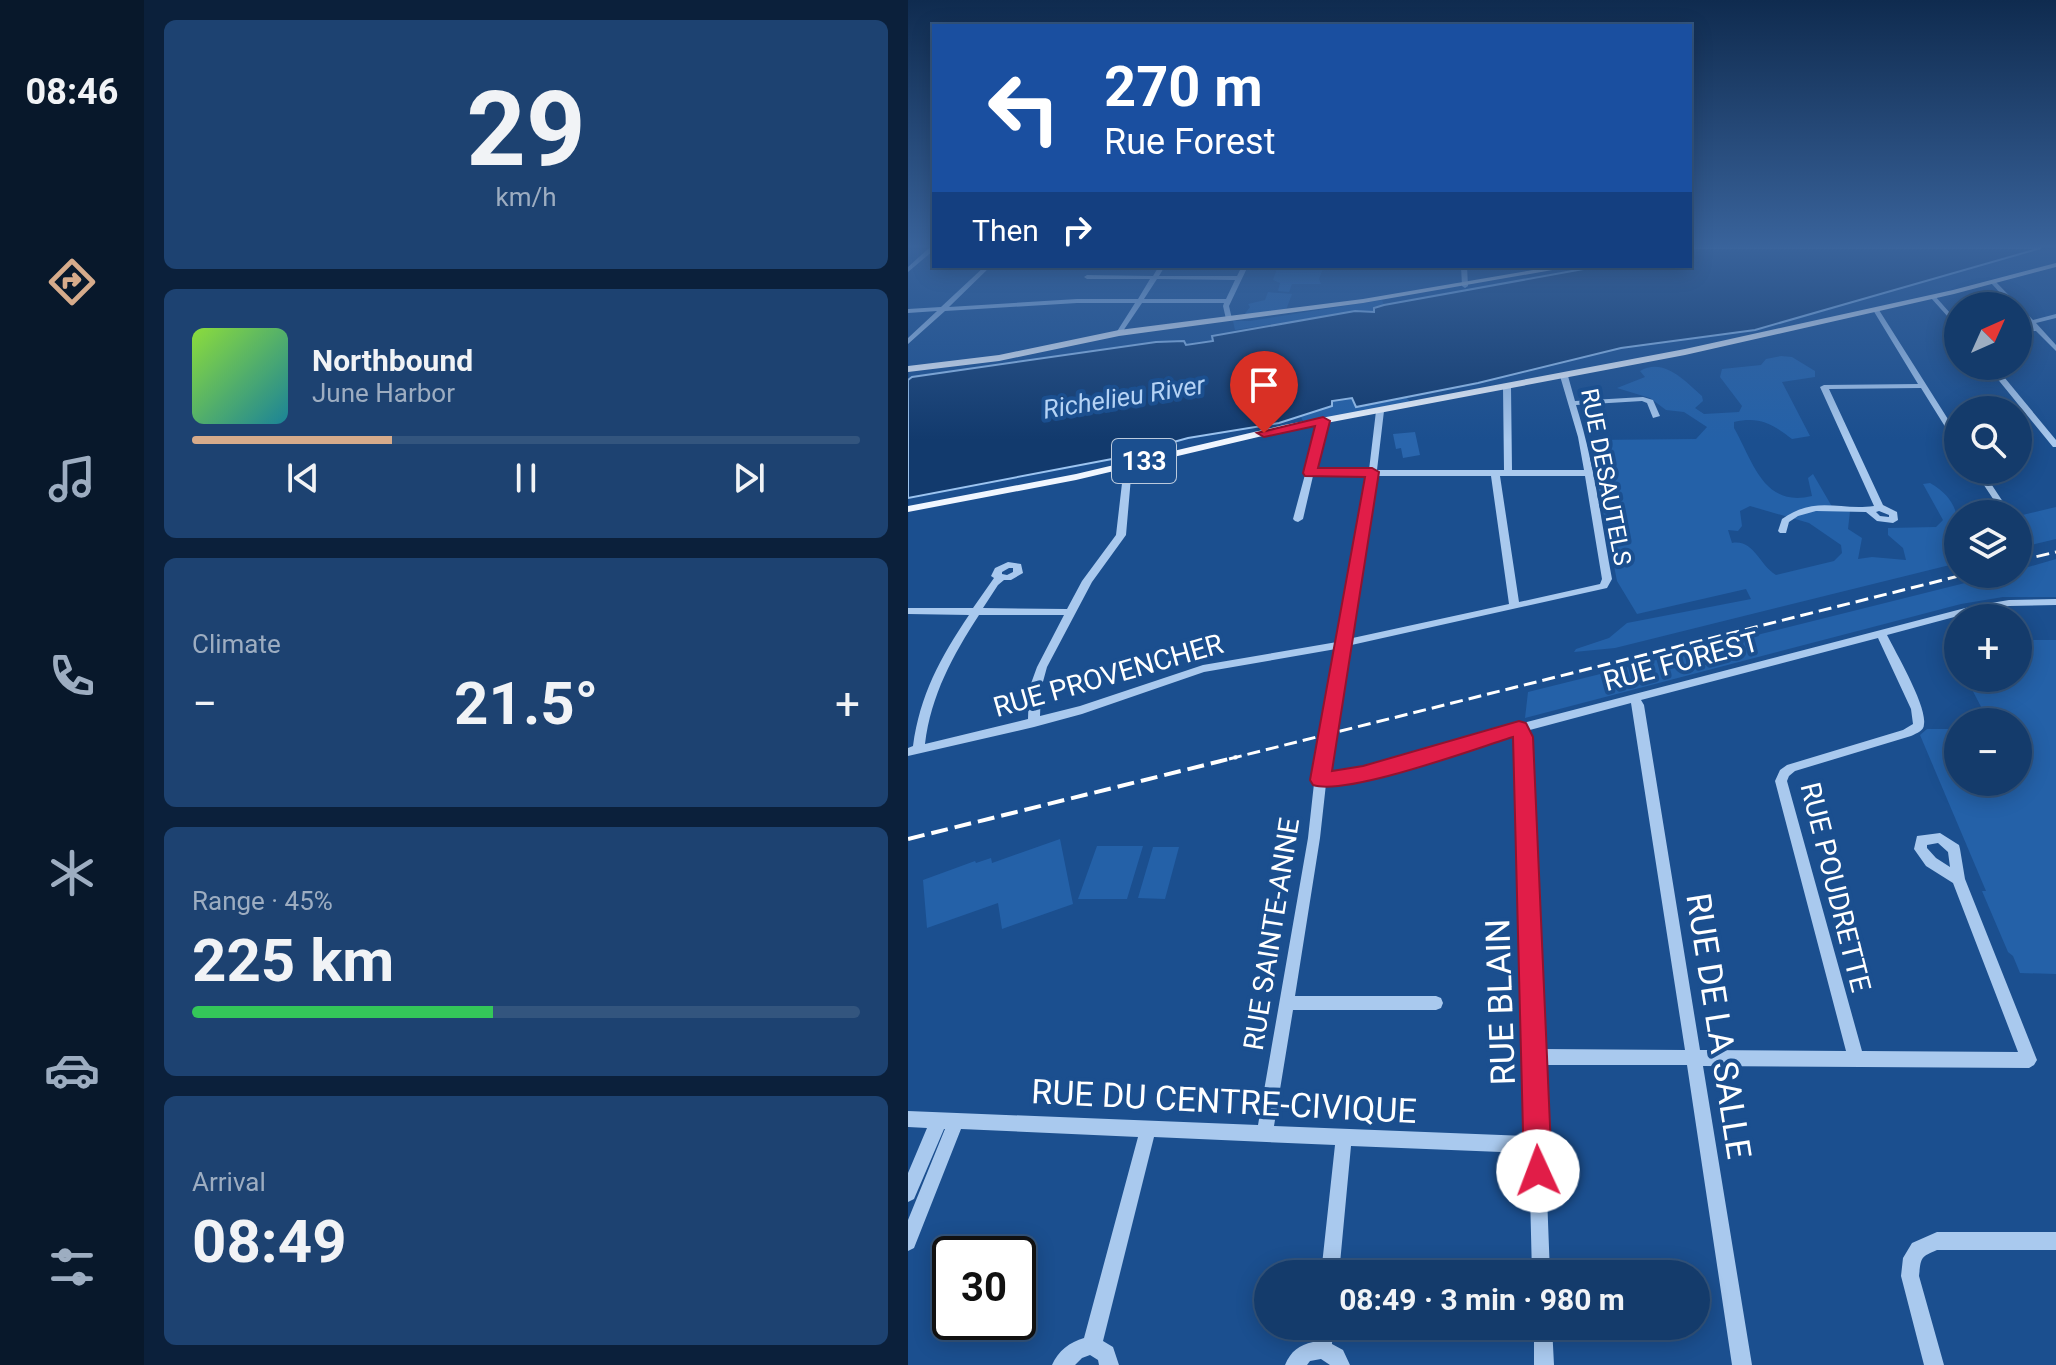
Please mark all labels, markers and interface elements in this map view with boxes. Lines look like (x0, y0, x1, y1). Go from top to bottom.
text: 270 m (1104, 54, 1263, 120)
icon: left (972, 56, 1076, 160)
text: 29 (466, 69, 586, 190)
text: 08:46 (26, 71, 118, 113)
text: Rue Forest (1104, 121, 1275, 163)
text: km/h (495, 182, 557, 212)
icon: right (1055, 208, 1099, 252)
text: Then (972, 213, 1039, 248)
icon: directions (44, 254, 100, 310)
north arrow (1944, 292, 2032, 380)
map controls (1944, 292, 2032, 796)
text: Northbound (312, 343, 473, 378)
pin (1230, 351, 1298, 433)
icon: arrive (1242, 363, 1286, 407)
water label: Richelieu River (1041, 369, 1209, 425)
text: June Harbor (312, 378, 455, 408)
street label: RUE DESAUTELS (1575, 386, 1637, 568)
button: search (1944, 396, 2032, 484)
road number: 133 (1112, 439, 1176, 483)
icon: music (44, 451, 100, 507)
icon: previous (281, 456, 325, 500)
icon: pause (504, 456, 548, 500)
icon: next (727, 456, 771, 500)
button: layers (1944, 500, 2032, 588)
button: + (1944, 604, 2032, 692)
street label: RUE FOREST (1600, 625, 1763, 698)
street label: RUE PROVENCHER (990, 627, 1227, 724)
text: Climate (192, 629, 281, 659)
icon: phone (44, 648, 100, 704)
text: 21.5° (454, 668, 598, 739)
text: − (192, 678, 217, 730)
text: + (835, 678, 860, 730)
button: − (1944, 708, 2032, 796)
street label: RUE POUDRETTE (1794, 779, 1877, 995)
street label: RUE SAINTE-ANNE (1237, 816, 1306, 1053)
icon: climate (44, 845, 100, 901)
text: Range · 45% (192, 886, 333, 916)
street label: RUE DE LA SALLE (1678, 890, 1760, 1162)
street label: RUE BLAIN (1477, 918, 1523, 1086)
text: 225 km (192, 925, 394, 996)
icon: car (44, 1042, 100, 1098)
street label: RUE DU CENTRE-CIVIQUE (1030, 1071, 1418, 1131)
position arrow (1496, 1129, 1580, 1213)
text: Arrival (192, 1167, 266, 1197)
text: 08:49 (192, 1206, 347, 1277)
speed limit sign: 30 (932, 1236, 1036, 1340)
icon: filters (44, 1239, 100, 1295)
text: 08:49 · 3 min · 980 m (1339, 1282, 1625, 1317)

